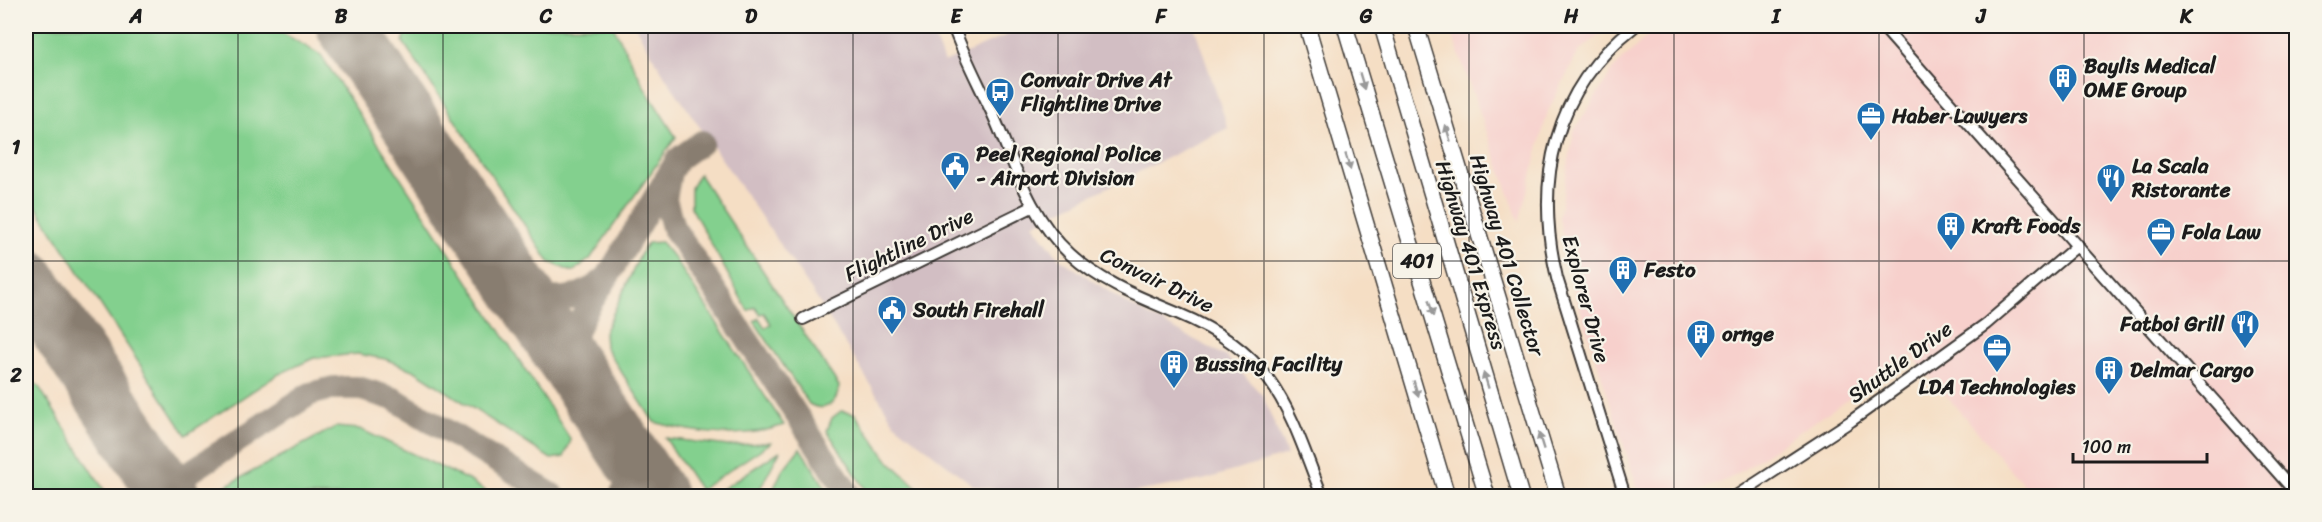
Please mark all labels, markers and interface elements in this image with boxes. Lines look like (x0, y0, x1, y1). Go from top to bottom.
text: A (128, 0, 143, 34)
text: B (335, 0, 348, 34)
text: C (539, 0, 553, 34)
text: D (745, 0, 758, 34)
text: E (950, 0, 963, 34)
text: F (1155, 0, 1168, 34)
text: G (1359, 0, 1373, 34)
text: H (1563, 0, 1579, 34)
text: I (1771, 0, 1782, 34)
text: J (1975, 0, 1987, 34)
text: K (2179, 0, 2194, 34)
place label: Baylis Medical OME Group (2084, 47, 2217, 109)
place label: Convair Drive At Flightline Drive (1020, 61, 1173, 123)
building icon: Baylis Medical OME Group (2047, 62, 2079, 104)
one-way arrow (1358, 72, 1367, 90)
bus stop icon: Convair Drive At Flightline Drive (984, 76, 1016, 118)
place label: Haber Lawyers (1891, 97, 2028, 135)
office icon: Haber Lawyers (1855, 100, 1887, 142)
one-way arrow (1443, 124, 1453, 142)
text: 1 (12, 130, 21, 165)
place label: Peel Regional Police - Airport Division (976, 135, 1162, 197)
place label: La Scala Ristorante (2131, 147, 2231, 209)
street label: Highway 401 Collector (1458, 149, 1556, 362)
public building icon: Peel Regional Police - Airport Division (939, 150, 971, 192)
one-way arrow (1344, 153, 1354, 171)
street label: Highway 401 Express (1424, 155, 1518, 355)
restaurant icon: La Scala Ristorante (2095, 162, 2127, 204)
street label: Flightline Drive (838, 197, 981, 293)
place label: Kraft Foods (1971, 207, 2081, 245)
building icon: Kraft Foods (1935, 210, 1967, 252)
place label: Fola Law (2181, 213, 2261, 251)
office icon: Fola Law (2145, 216, 2177, 258)
street label: Explorer Drive (1551, 231, 1621, 367)
street label: Convair Drive (1093, 236, 1221, 324)
road number: 401 (1393, 244, 1441, 278)
place label: Festo (1643, 251, 1696, 289)
building icon: Festo (1607, 254, 1639, 296)
place label: South Firehall (912, 291, 1045, 329)
public building icon: South Firehall (876, 294, 908, 336)
one-way arrow (1427, 299, 1436, 317)
place label: Fatboi Grill (2119, 305, 2225, 343)
restaurant icon: Fatboi Grill (2229, 308, 2261, 350)
street label: Shuttle Drive (1839, 310, 1961, 413)
place label: ornge (1722, 315, 1774, 353)
building icon: ornge (1685, 318, 1717, 360)
office icon: LDA Technologies (1981, 332, 2013, 374)
place label: Bussing Facility (1195, 345, 1343, 383)
building icon: Bussing Facility (1158, 348, 1190, 390)
place label: Delmar Cargo (2130, 351, 2254, 389)
building icon: Delmar Cargo (2093, 354, 2125, 396)
text: 2 (9, 358, 22, 393)
place label: LDA Technologies (1919, 368, 2076, 406)
one-way arrow (1481, 371, 1490, 389)
one-way arrow (1412, 380, 1421, 398)
scale bar (2073, 426, 2206, 464)
one-way arrow (1536, 431, 1545, 449)
text: 100 m (2082, 431, 2131, 463)

